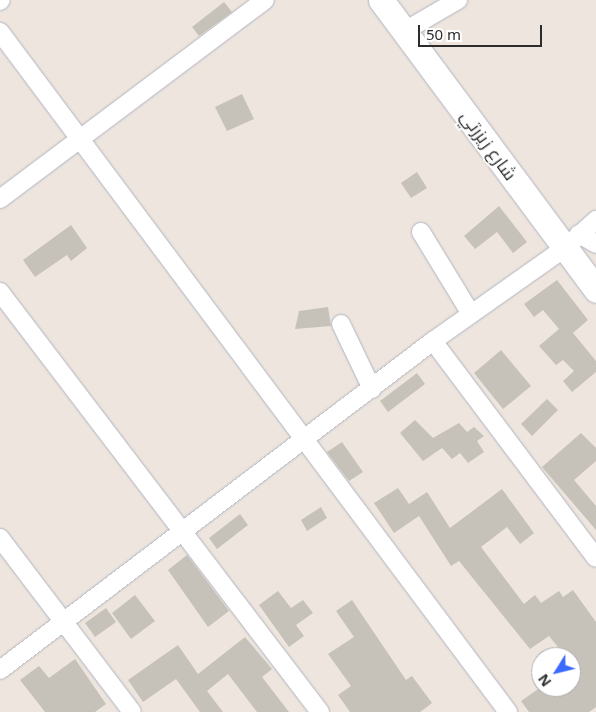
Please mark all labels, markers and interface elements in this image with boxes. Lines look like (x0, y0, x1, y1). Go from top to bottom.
scale bar (421, 15, 545, 47)
text: 50 m (426, 24, 461, 44)
street label: شارع زيزرتي (456, 106, 522, 184)
north arrow (531, 647, 581, 697)
text: N (533, 670, 555, 691)

